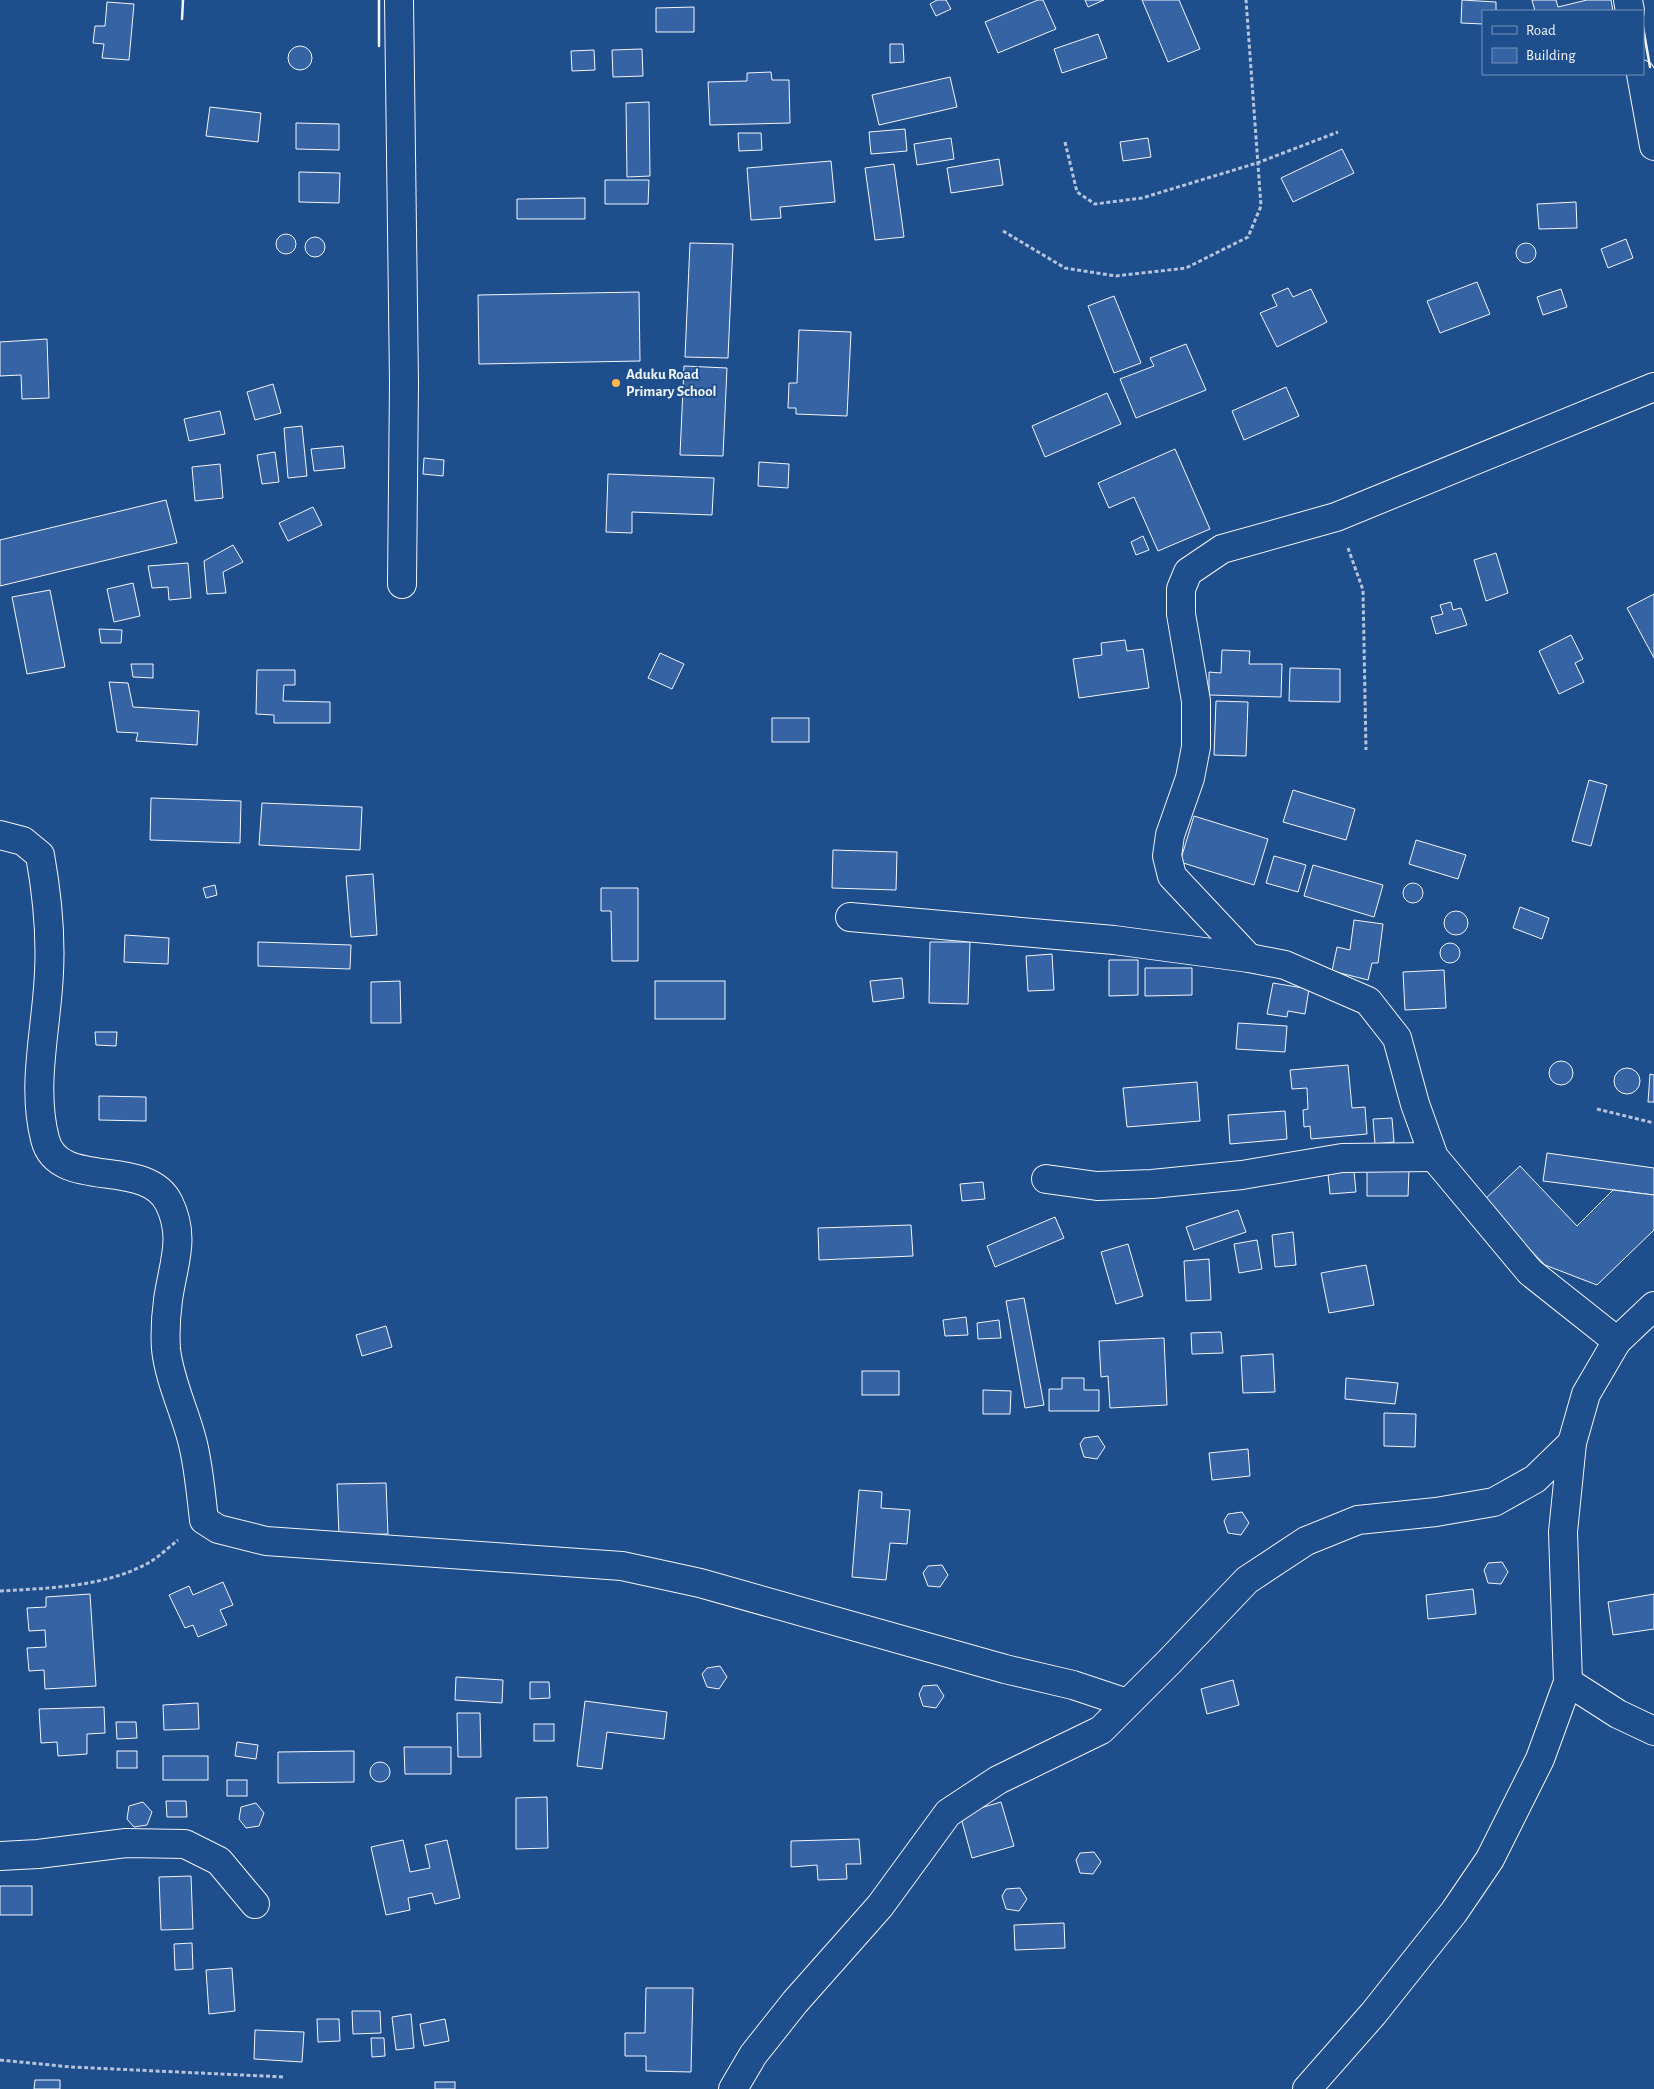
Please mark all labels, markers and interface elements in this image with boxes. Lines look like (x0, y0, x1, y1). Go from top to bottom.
legend (1482, 10, 1644, 75)
text: Road (1526, 23, 1556, 38)
text: Building (1526, 48, 1576, 63)
place label: Aduku Road Primary School (626, 367, 717, 399)
marker: Aduku Road Primary School (610, 377, 622, 389)

